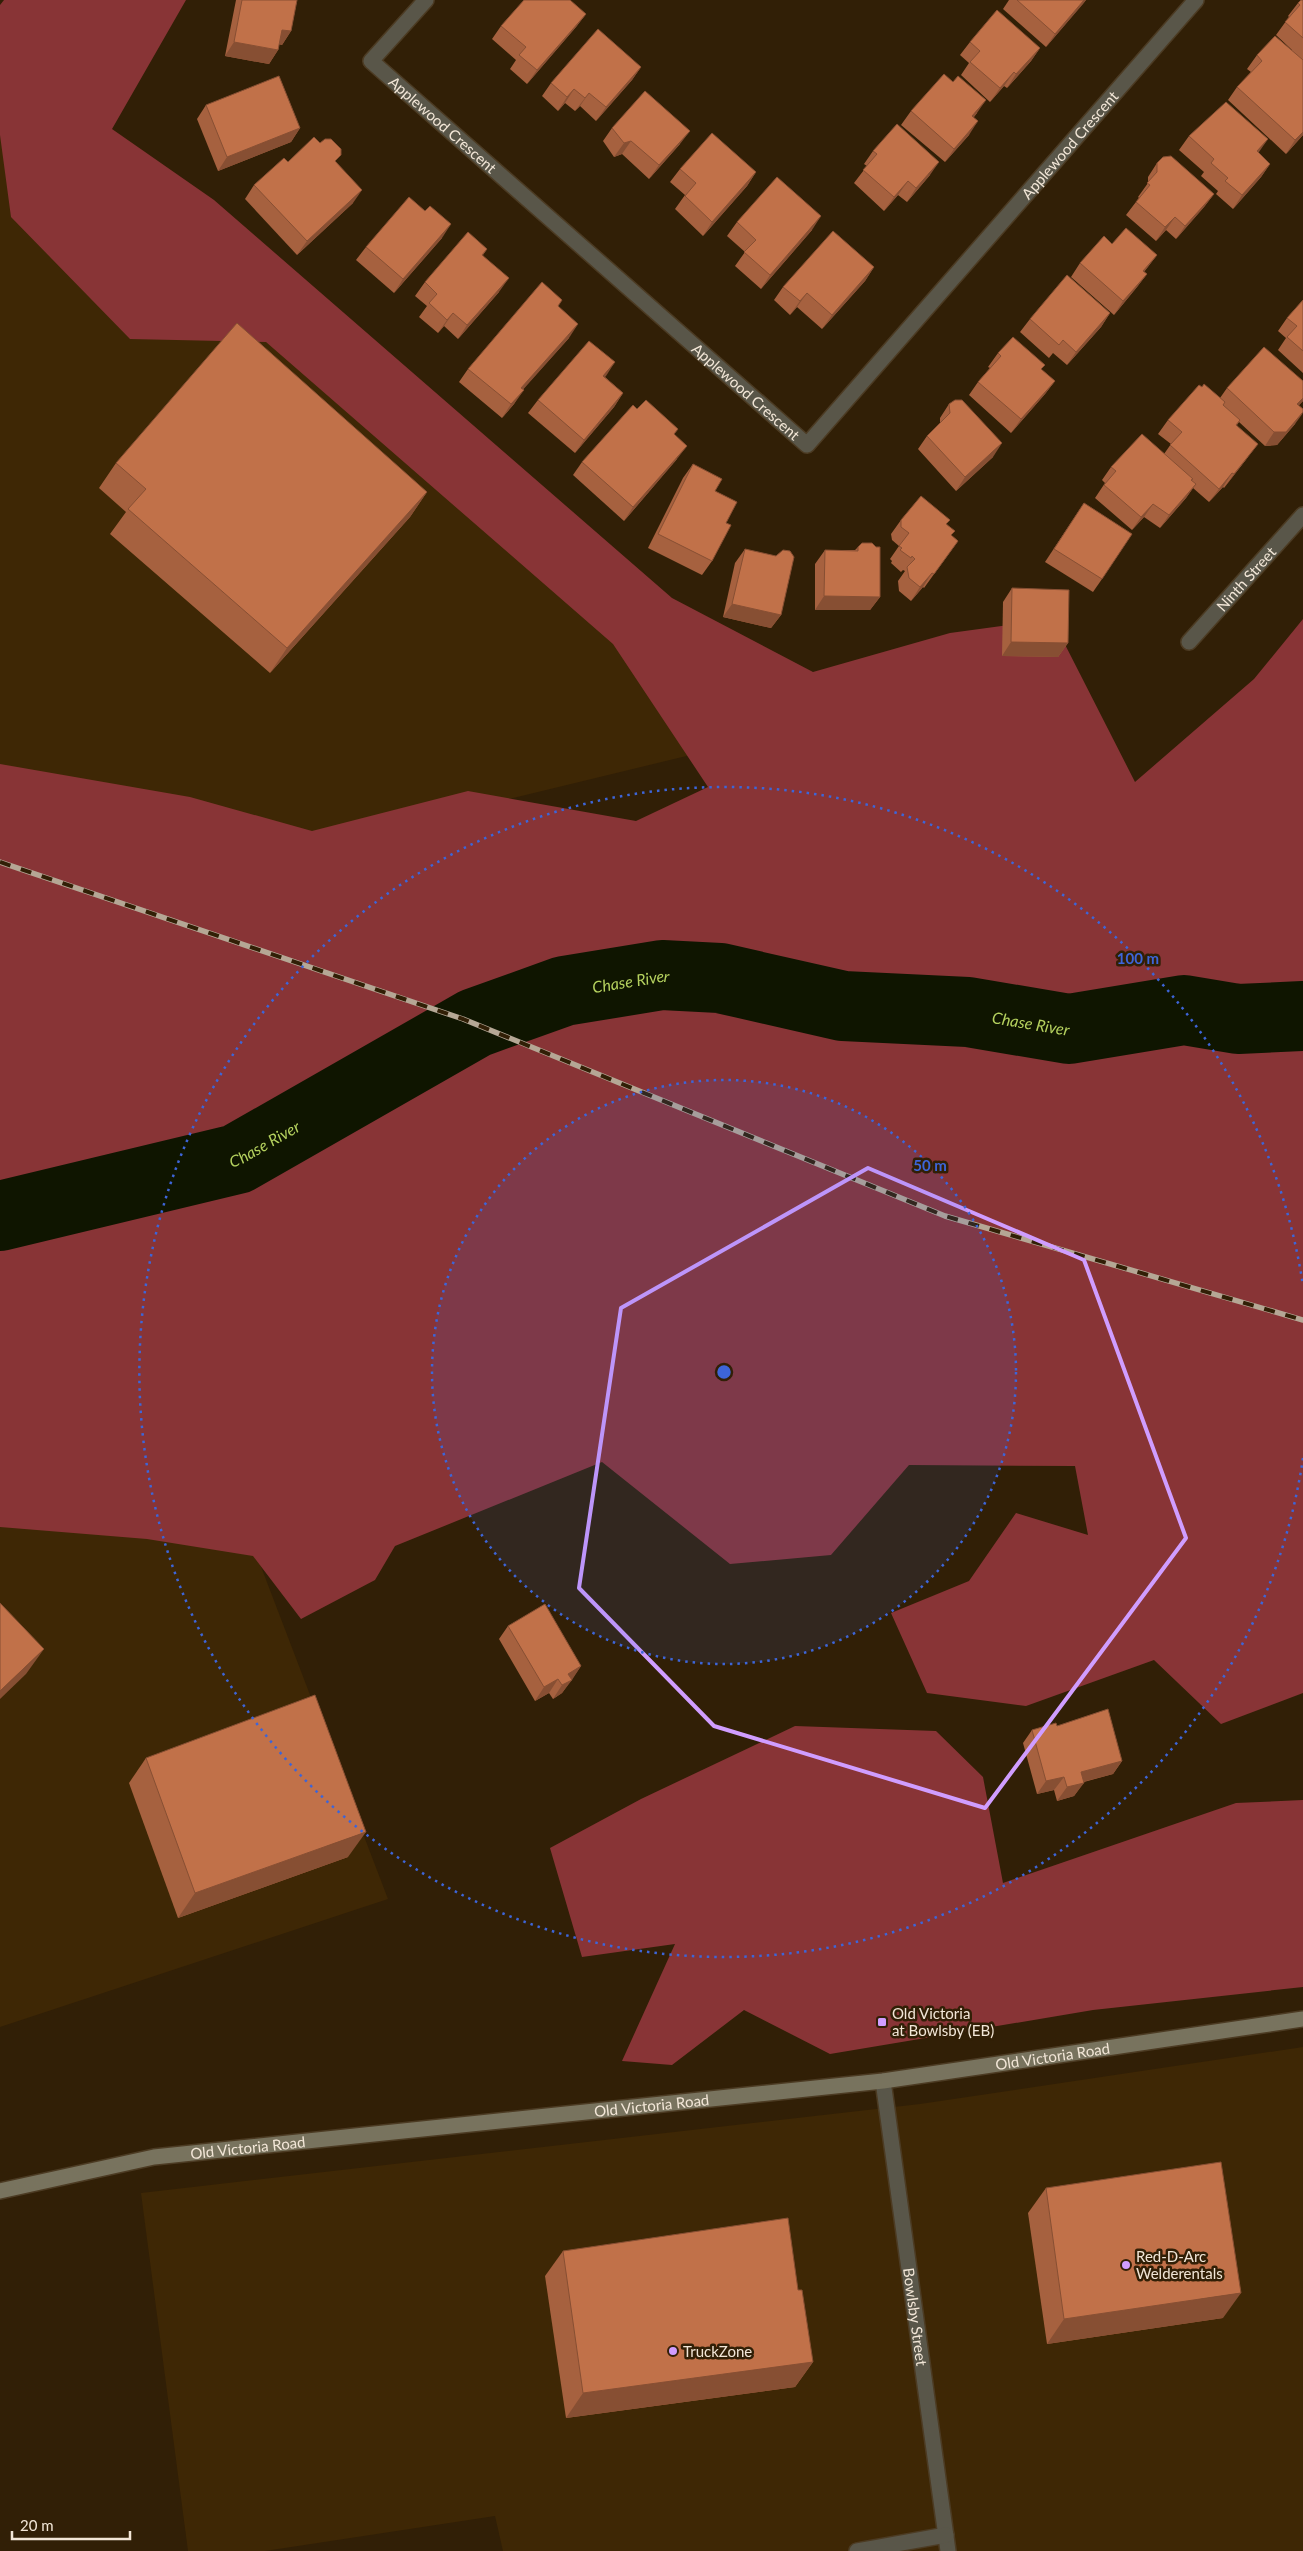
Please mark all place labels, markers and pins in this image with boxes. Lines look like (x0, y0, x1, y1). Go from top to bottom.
centre of rings (715, 1363, 733, 1381)
place label: Old Victoria at Bowlsby (EB) (892, 2004, 994, 2039)
marker: Old Victoria at Bowlsby (EB) (876, 2016, 888, 2028)
place label: Red-D-Arc Welderentals (1136, 2247, 1223, 2282)
marker: Red-D-Arc Welderentals (1120, 2259, 1132, 2271)
place label: TruckZone (683, 2342, 752, 2360)
marker: TruckZone (667, 2345, 679, 2357)

